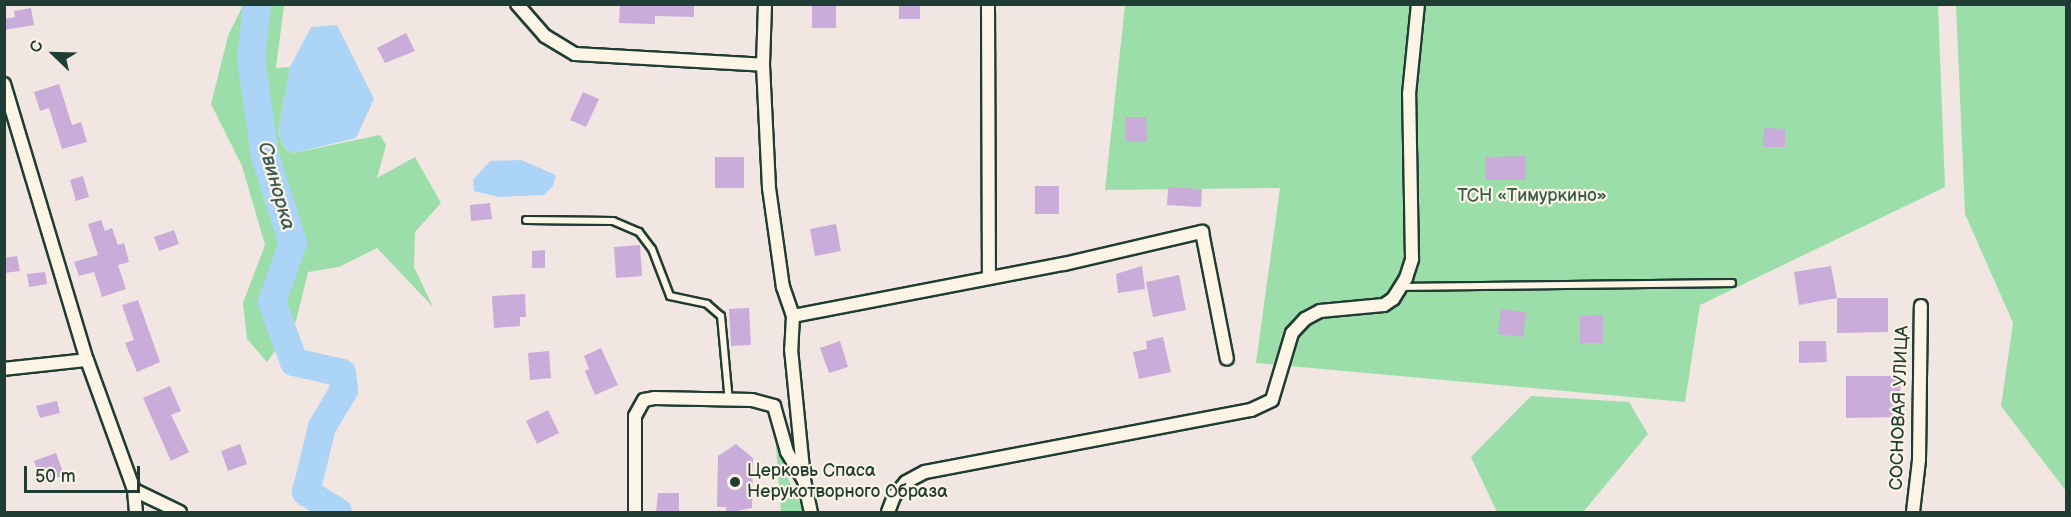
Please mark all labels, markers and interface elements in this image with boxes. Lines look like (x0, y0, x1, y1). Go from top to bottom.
north arrow (24, 24, 84, 84)
text: С (26, 38, 48, 56)
water label: Свинорка (252, 139, 300, 233)
park label: ТСН «Тимуркино» (1457, 185, 1607, 207)
street label: СОСНОВАЯ УЛИЦА (1886, 325, 1914, 491)
scale bar (27, 454, 142, 492)
place label: Церковь Спаса Нерукотворного Образа (747, 461, 948, 504)
text: 50 m (35, 466, 76, 487)
marker: Церковь Спаса Нерукотворного Образа (728, 475, 742, 489)

